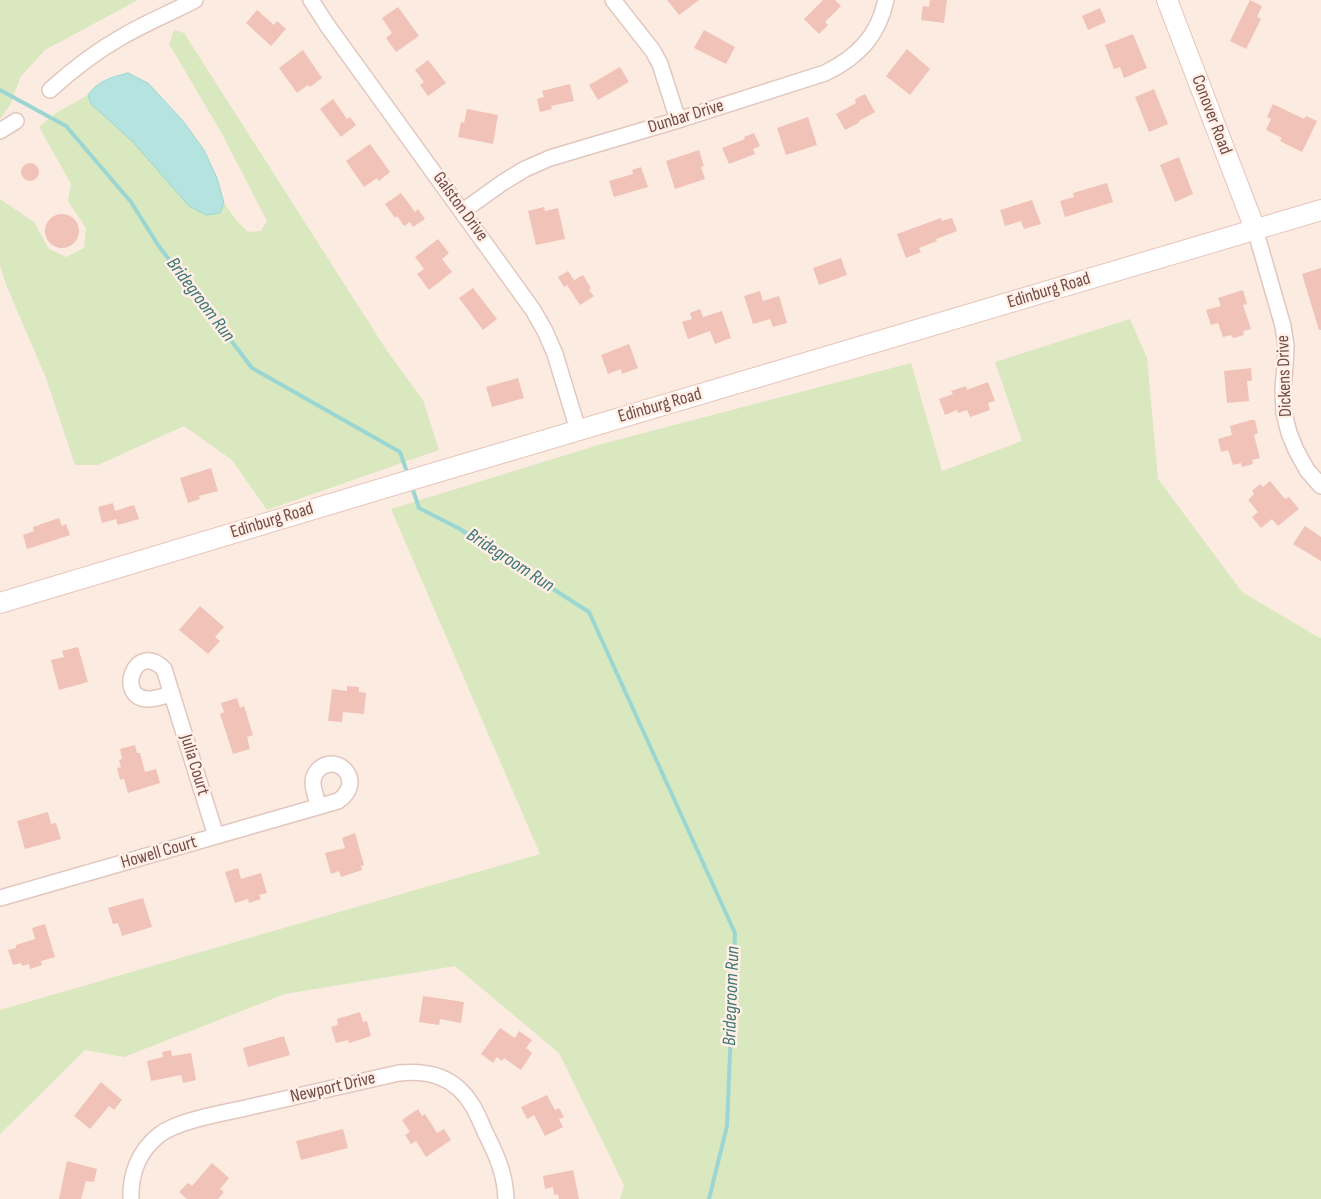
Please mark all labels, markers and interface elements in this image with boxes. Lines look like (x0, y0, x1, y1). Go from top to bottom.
street label: Conover Road (1186, 72, 1236, 158)
street label: Dunbar Drive (646, 95, 726, 139)
street label: Galston Drive (428, 168, 492, 246)
water label: Bridegroom Run (161, 253, 239, 347)
street label: Edinburg Road (1005, 268, 1093, 314)
street label: Dickens Drive (1273, 335, 1297, 417)
street label: Edinburg Road (616, 384, 704, 428)
street label: Edinburg Road (228, 498, 316, 544)
water label: Bridegroom Run (462, 524, 558, 598)
street label: Julia Court (175, 732, 213, 798)
street label: Howell Court (119, 832, 199, 874)
water label: Bridegroom Run (719, 946, 745, 1046)
street label: Newport Drive (288, 1068, 378, 1108)

